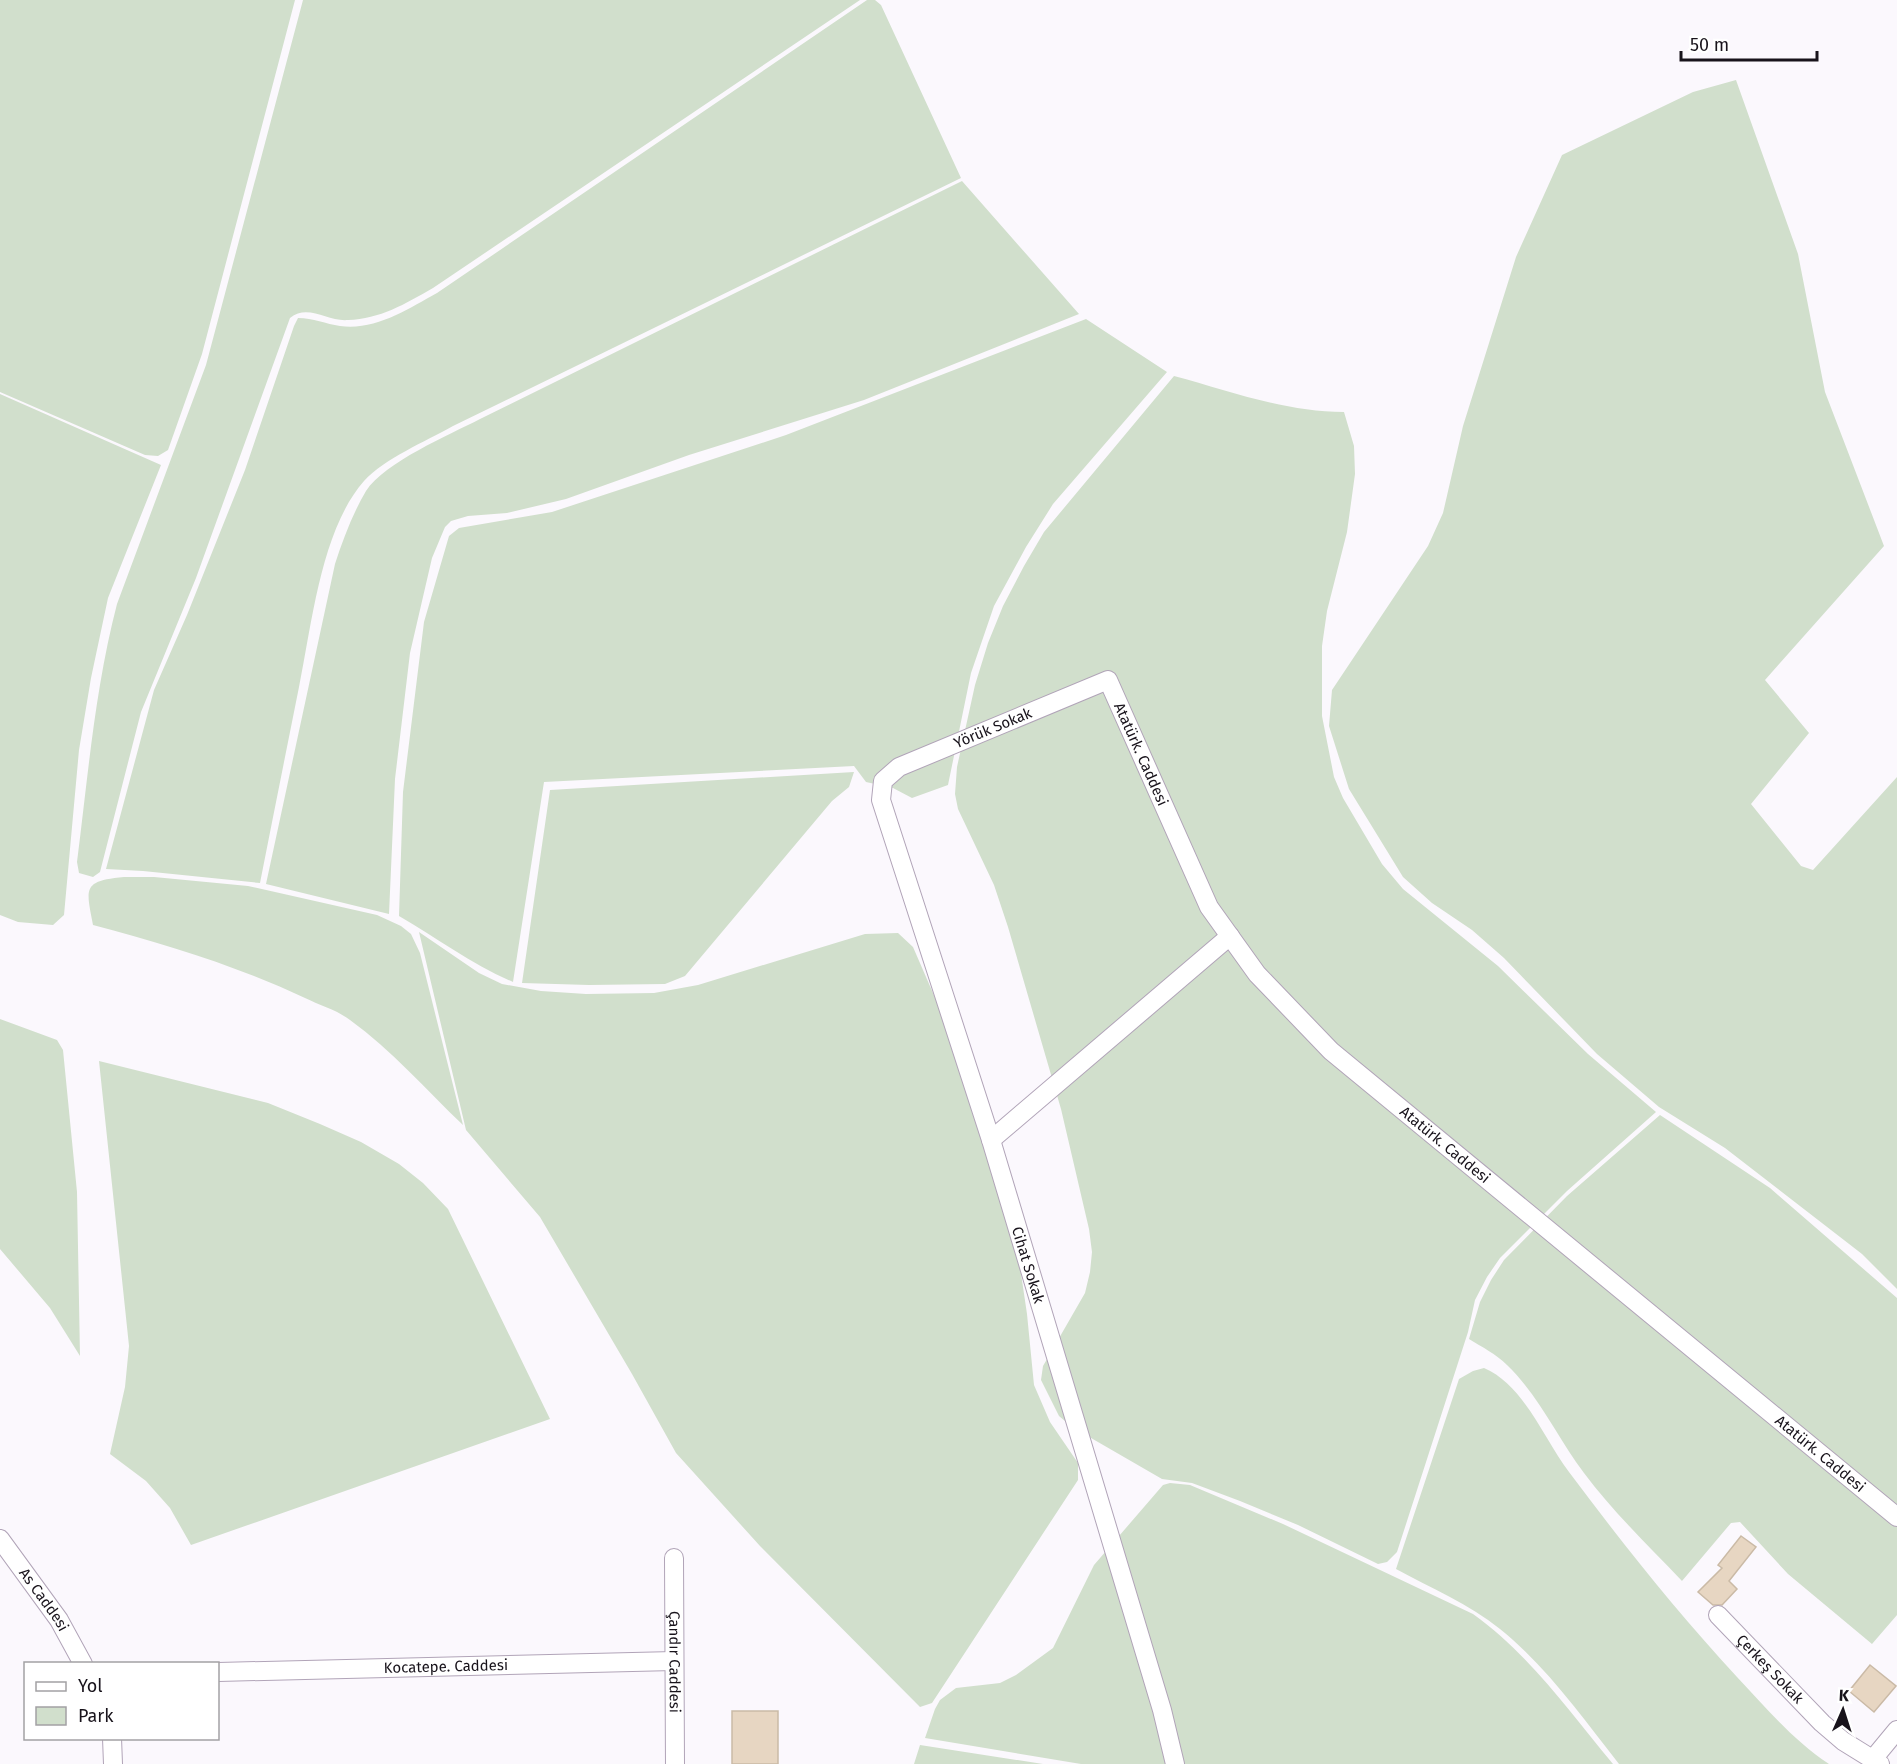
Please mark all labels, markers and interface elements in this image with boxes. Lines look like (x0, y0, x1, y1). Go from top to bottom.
scale bar (1681, 24, 1818, 62)
text: 50 m (1690, 34, 1729, 56)
street label: Atatürk. Caddesi (1110, 700, 1172, 809)
street label: Yörük Sokak (951, 704, 1035, 752)
street label: Atatürk. Caddesi (1396, 1103, 1494, 1187)
street label: Cihat Sokak (1008, 1224, 1048, 1306)
street label: Atatürk. Caddesi (1771, 1411, 1869, 1496)
street label: As Caddesi (15, 1565, 72, 1634)
street label: Çandır Caddesi (665, 1611, 684, 1713)
street label: Çerkeş Sokak (1733, 1631, 1808, 1708)
street label: Kocatepe. Caddesi (384, 1656, 508, 1677)
legend (24, 1662, 219, 1740)
text: Yol (78, 1675, 103, 1697)
north arrow (1813, 1680, 1873, 1740)
text: K (1838, 1686, 1850, 1705)
text: Park (78, 1705, 114, 1727)

